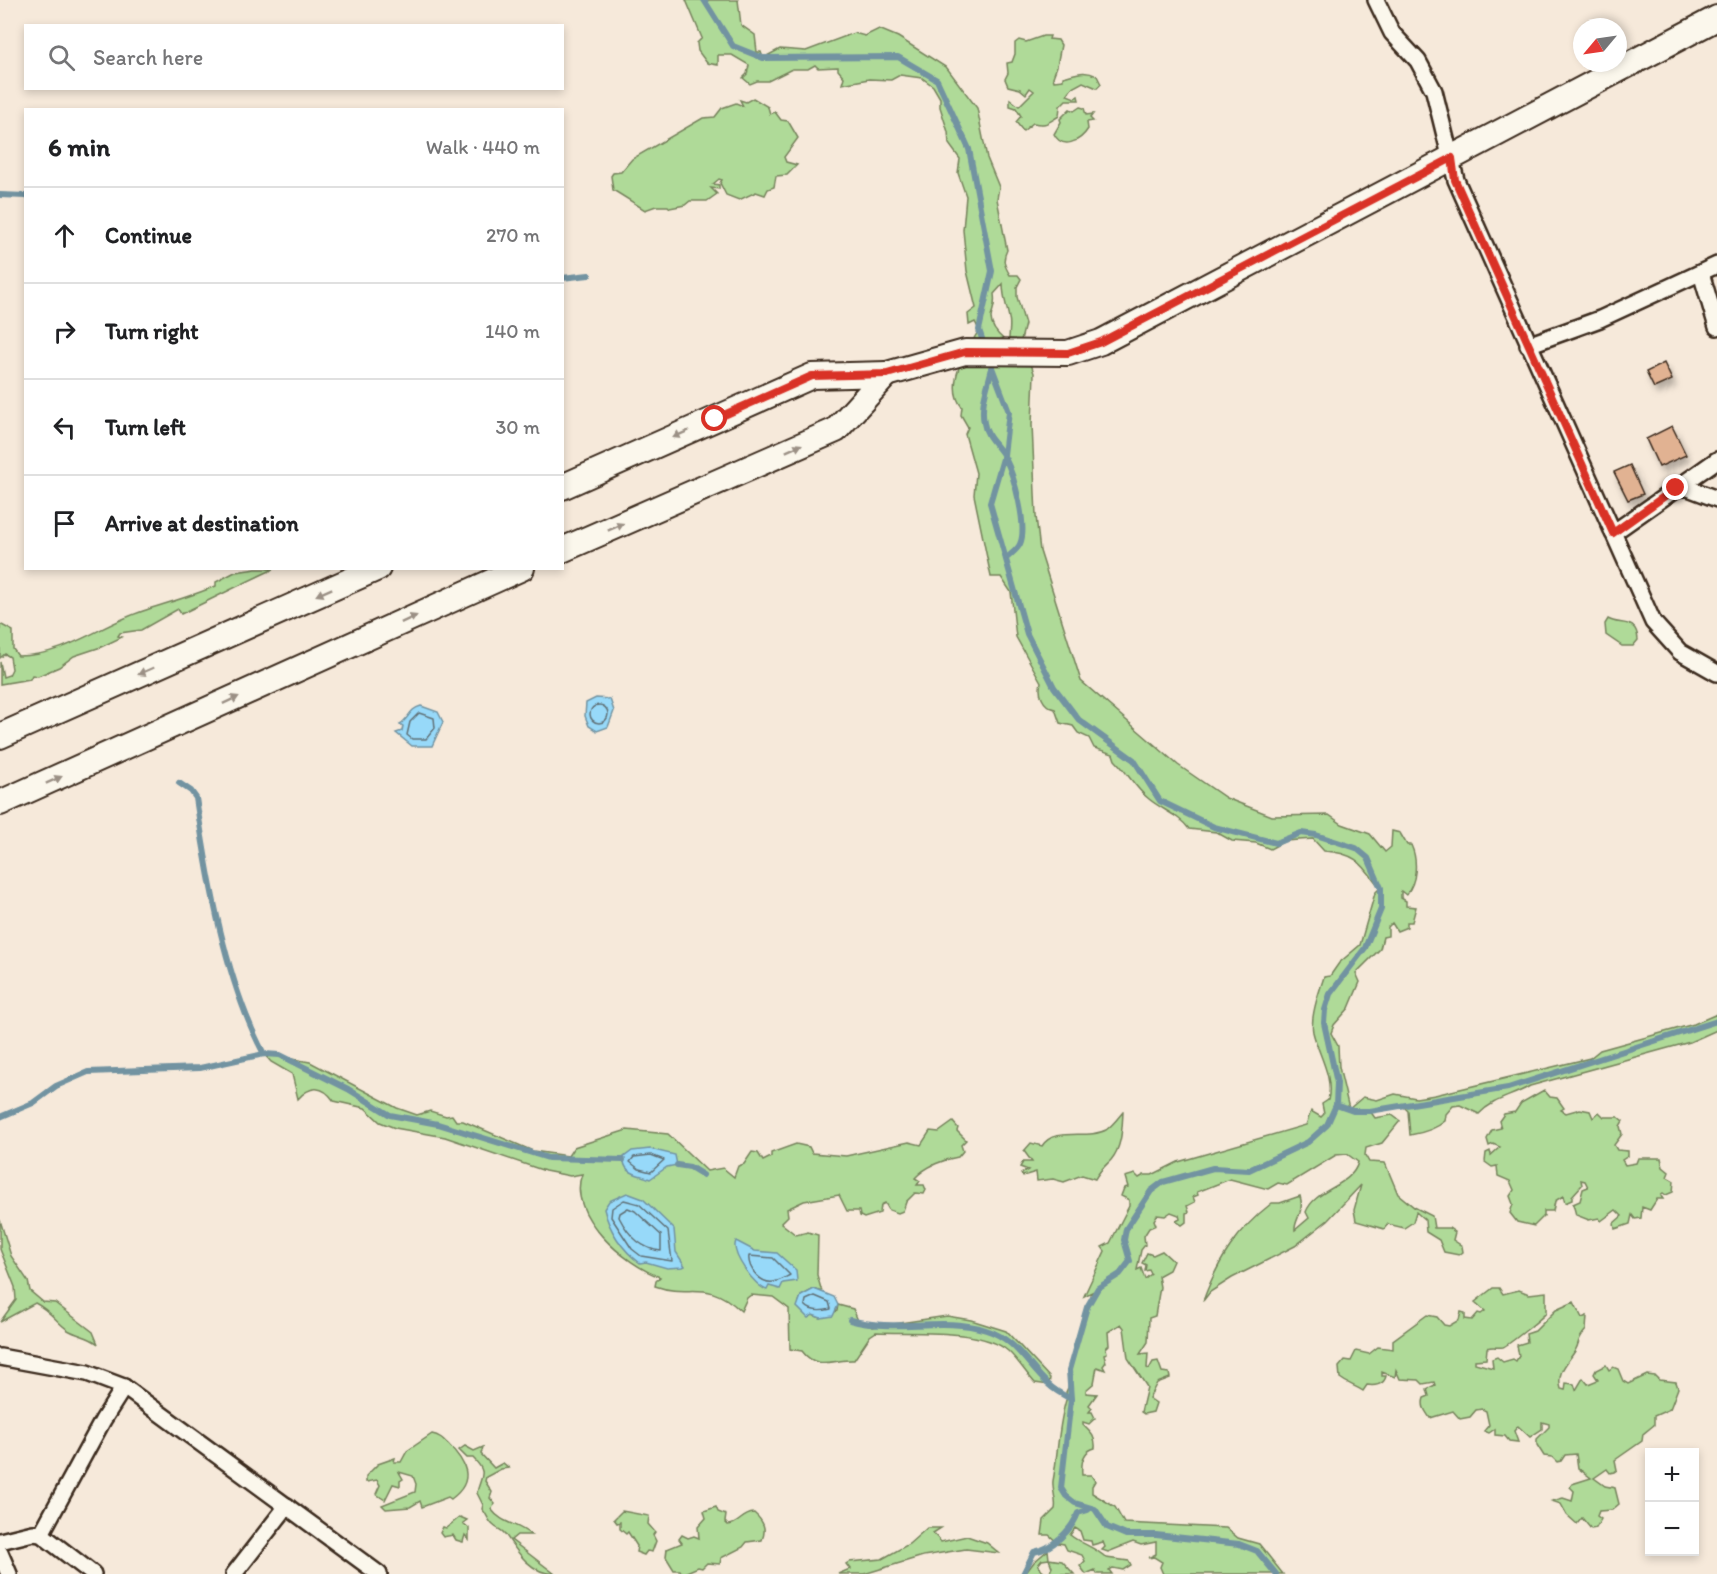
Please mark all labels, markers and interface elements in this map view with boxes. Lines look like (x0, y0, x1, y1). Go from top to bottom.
north arrow (1573, 18, 1627, 72)
search box (24, 24, 564, 90)
icon: search (45, 41, 78, 74)
text: Search here (93, 44, 203, 71)
text: 6 min (48, 131, 110, 163)
text: Walk · 440 m (426, 135, 540, 159)
icon: ahead (48, 219, 81, 252)
text: Continue (105, 222, 192, 249)
text: 270 m (486, 223, 540, 247)
icon: right (48, 315, 81, 348)
text: Turn right (105, 318, 199, 345)
text: 140 m (485, 319, 540, 343)
route start (701, 405, 727, 431)
icon: left (48, 411, 81, 444)
text: Turn left (105, 414, 186, 441)
text: 30 m (495, 415, 540, 439)
one-way arrow (672, 429, 690, 439)
one-way arrow (786, 443, 804, 453)
route end (1662, 474, 1688, 500)
icon: arrive (48, 507, 81, 540)
text: Arrive at destination (105, 510, 299, 537)
one-way arrow (607, 522, 625, 531)
one-way arrow (315, 587, 333, 597)
one-way arrow (400, 614, 417, 623)
one-way arrow (137, 667, 155, 676)
one-way arrow (223, 695, 240, 704)
one-way arrow (45, 775, 63, 785)
map controls (1645, 1448, 1699, 1556)
button: + (1645, 1448, 1699, 1502)
button: − (1645, 1502, 1699, 1556)

